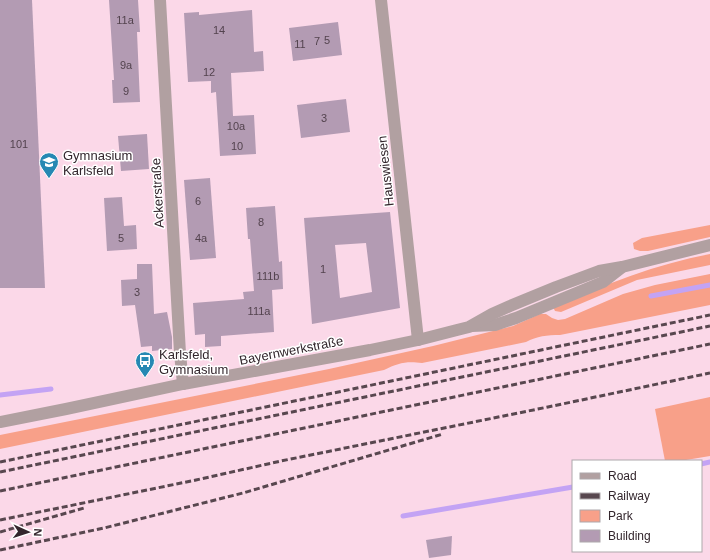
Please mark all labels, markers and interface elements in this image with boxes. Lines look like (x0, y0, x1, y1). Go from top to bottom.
house number: 11a (116, 14, 135, 26)
house number: 14 (213, 24, 225, 36)
house number: 5 (324, 34, 330, 46)
house number: 7 (314, 35, 320, 47)
house number: 11 (294, 38, 306, 50)
house number: 9a (120, 59, 133, 71)
house number: 12 (203, 66, 215, 78)
house number: 9 (123, 85, 129, 97)
house number: 3 (321, 112, 327, 124)
house number: 10a (227, 120, 246, 132)
street label: Hauswiesen (374, 135, 397, 207)
house number: 101 (10, 138, 28, 150)
house number: 10 (231, 140, 243, 152)
place label: Gymnasium Karlsfeld (63, 148, 132, 178)
school or university icon: Gymnasium Karlsfeld (38, 151, 60, 179)
street label: Ackerstraße (148, 158, 167, 228)
house number: 6 (195, 195, 201, 207)
house number: 8 (258, 216, 264, 228)
house number: 5 (118, 232, 124, 244)
house number: 4a (195, 232, 208, 244)
house number: 1 (320, 263, 326, 275)
house number: 111b (257, 270, 279, 282)
house number: 3 (134, 286, 140, 298)
house number: 111a (248, 305, 271, 317)
street label: Bayernwerkstraße (238, 333, 344, 368)
place label: Karlsfeld, Gymnasium (159, 347, 228, 377)
bus stop icon: Karlsfeld, Gymnasium (134, 350, 156, 378)
legend (572, 460, 702, 552)
text: Road (608, 469, 637, 483)
text: Railway (608, 489, 650, 503)
text: Park (608, 509, 634, 523)
north arrow (8, 512, 48, 552)
text: N (32, 528, 44, 537)
text: Building (608, 529, 651, 543)

